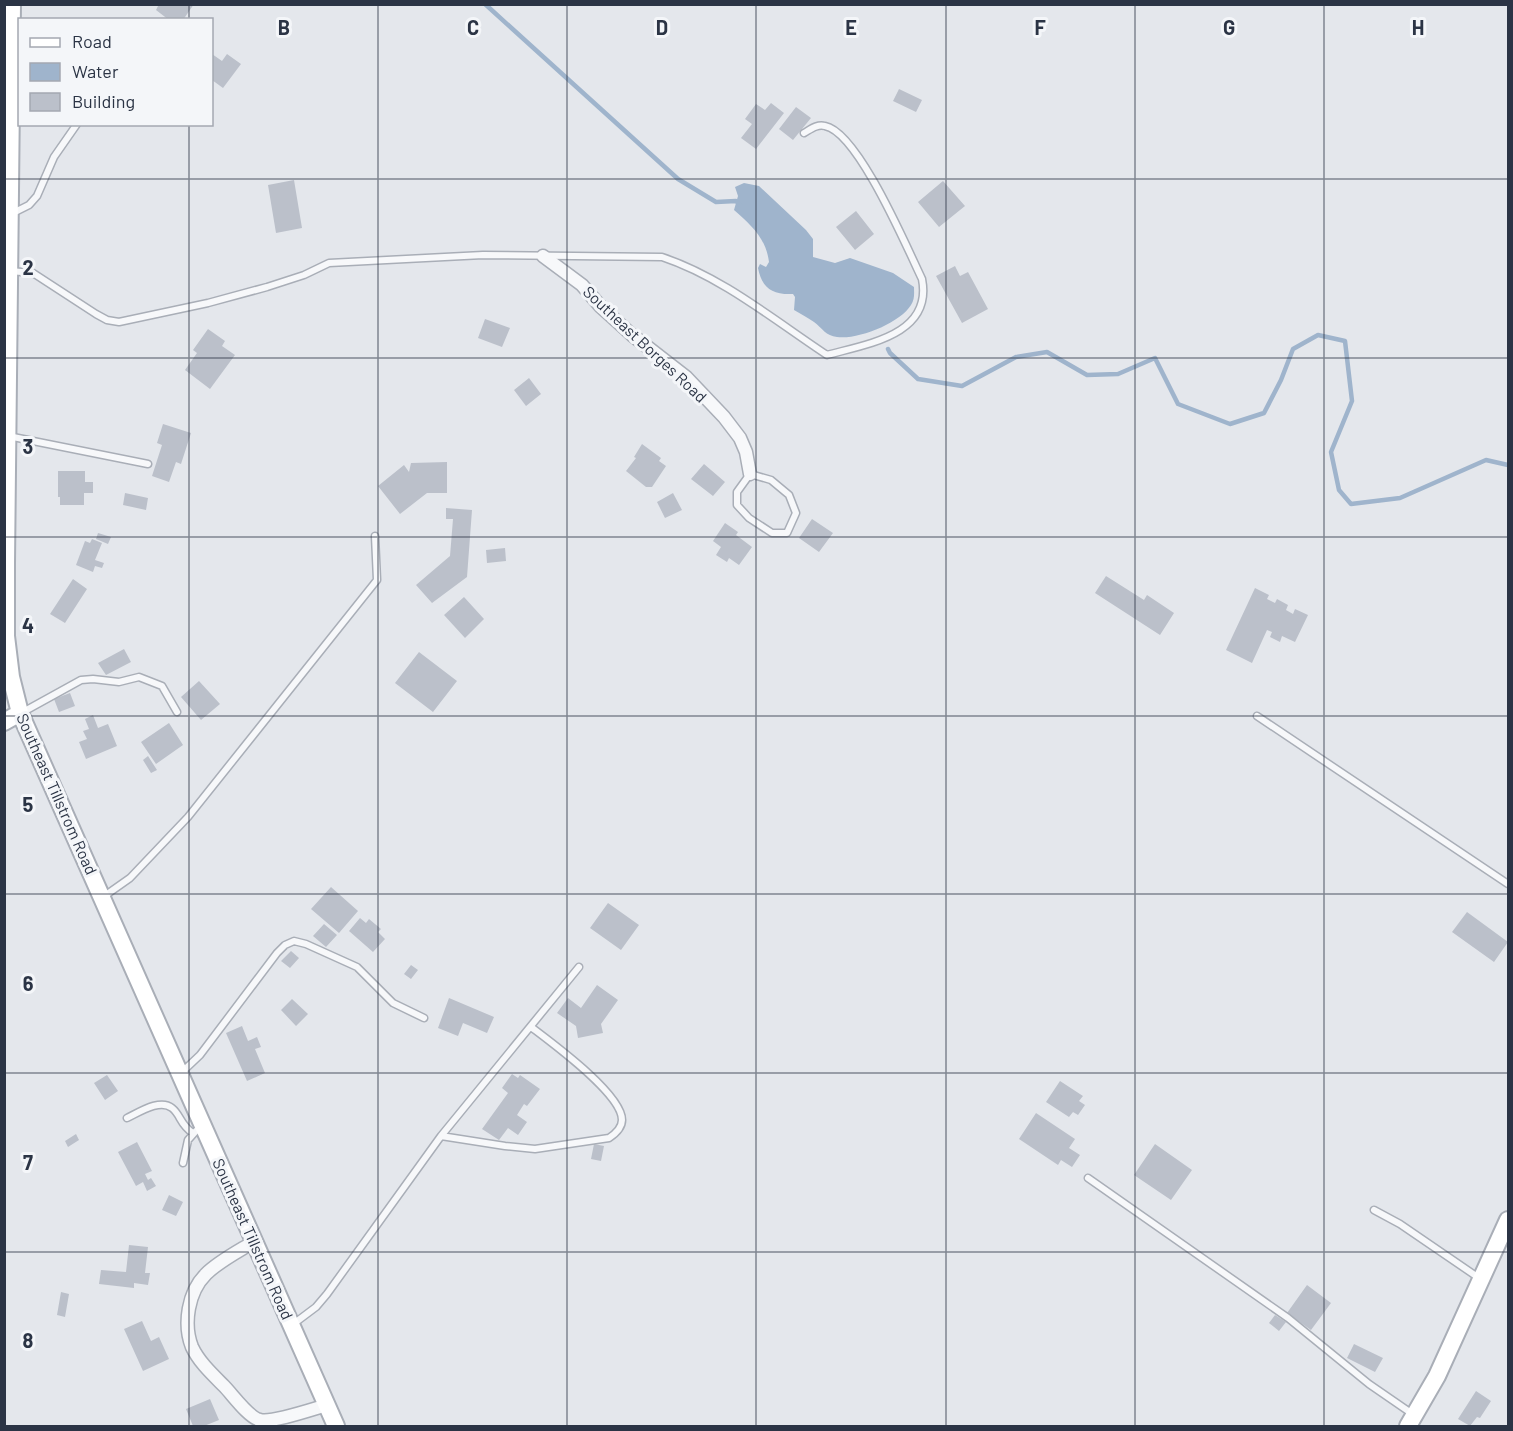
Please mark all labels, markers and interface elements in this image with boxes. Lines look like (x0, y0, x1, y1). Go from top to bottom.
text: B (278, 15, 290, 39)
text: C (467, 15, 479, 39)
text: D (656, 15, 668, 39)
text: E (845, 15, 857, 39)
text: F (1034, 15, 1046, 39)
text: G (1223, 15, 1235, 39)
text: H (1412, 15, 1424, 39)
legend (18, 18, 213, 126)
text: Road (72, 30, 112, 52)
text: Water (72, 60, 119, 82)
text: Building (72, 90, 135, 112)
text: 2 (22, 255, 34, 279)
street label: Southeast Borges Road (580, 281, 711, 406)
text: 3 (23, 434, 33, 458)
text: 4 (22, 613, 34, 637)
street label: Southeast Tillstrom Road (13, 710, 102, 877)
text: 5 (23, 792, 34, 816)
text: 6 (23, 971, 34, 995)
text: 7 (23, 1150, 33, 1174)
street label: Southeast Tillstrom Road (209, 1155, 298, 1322)
text: 8 (23, 1328, 34, 1352)

